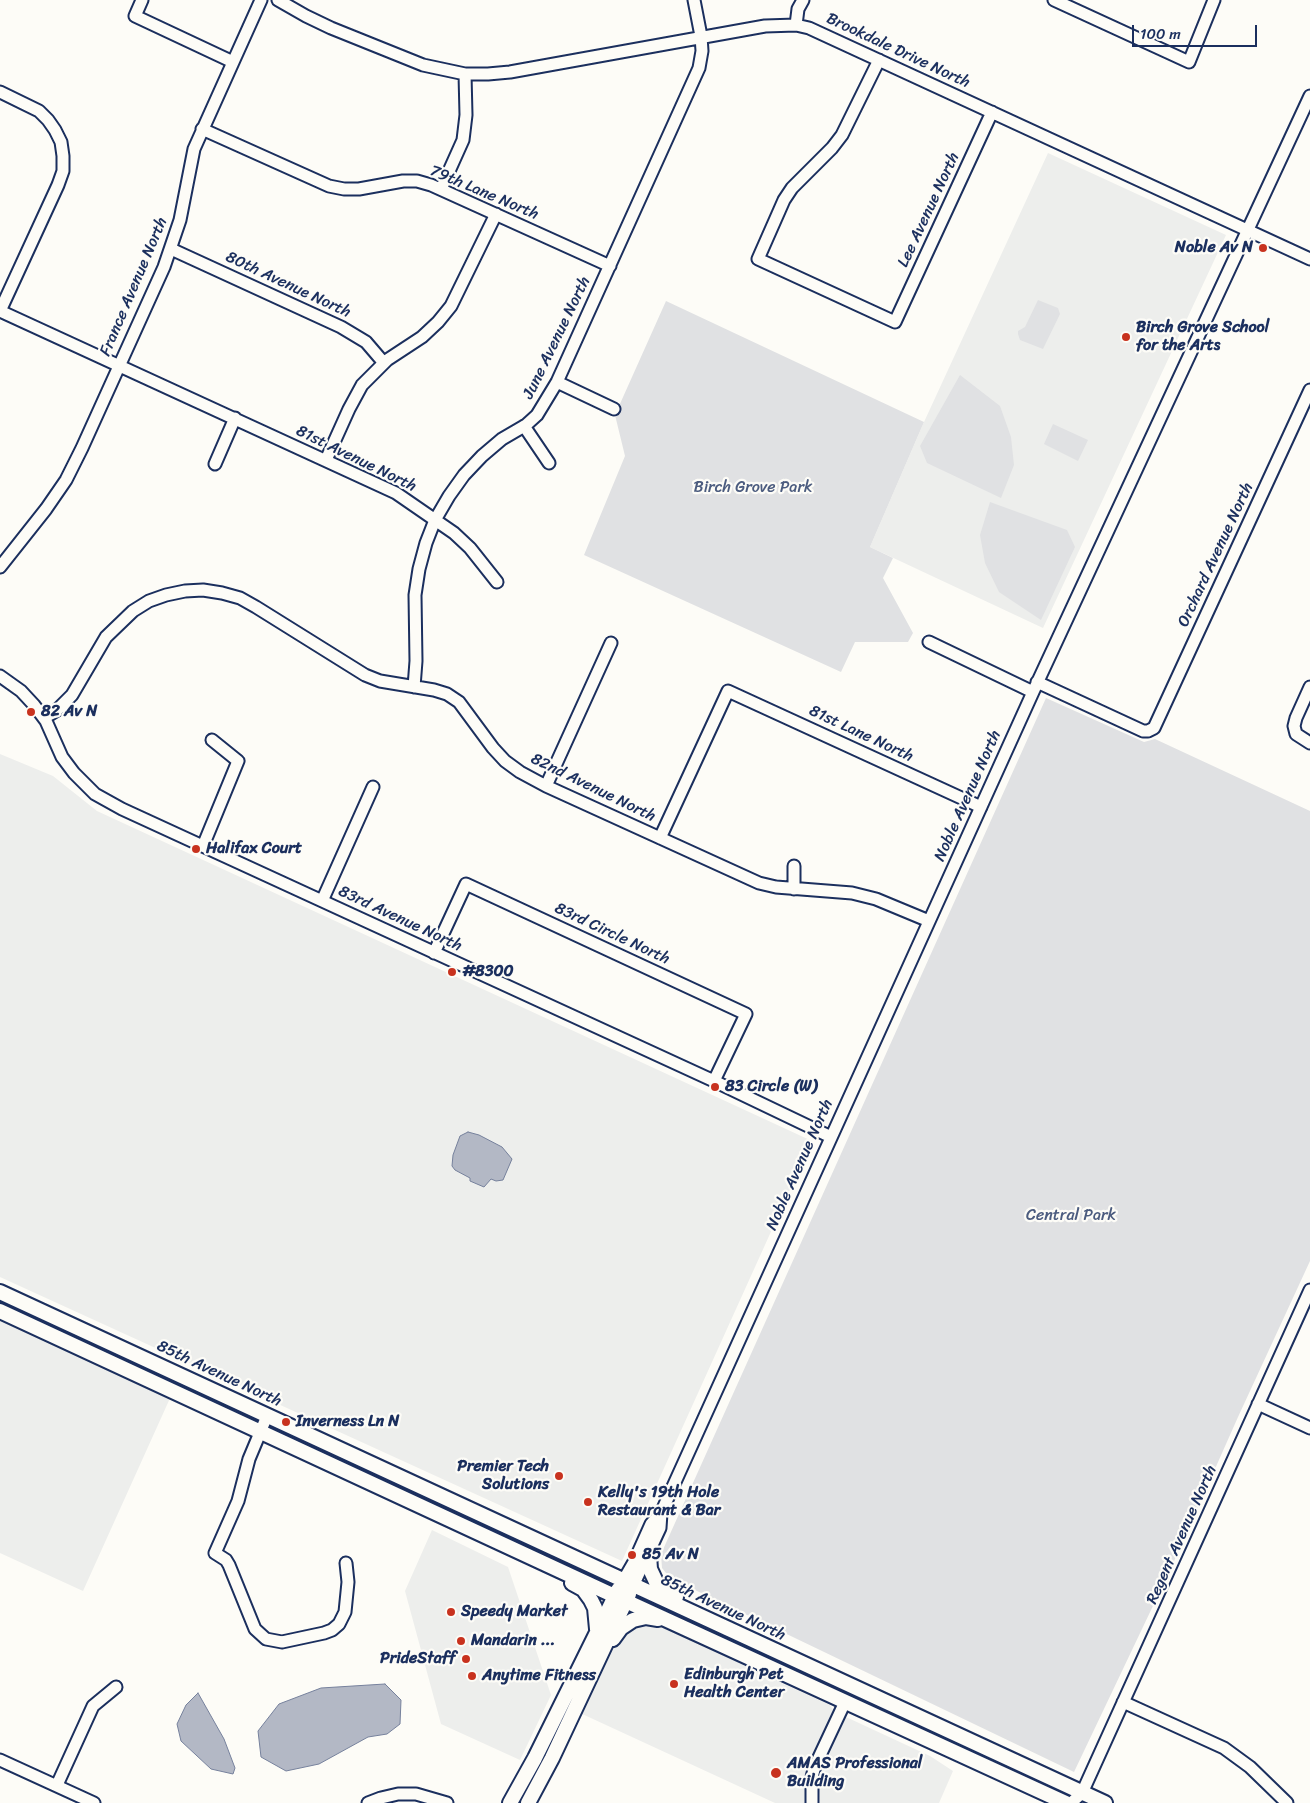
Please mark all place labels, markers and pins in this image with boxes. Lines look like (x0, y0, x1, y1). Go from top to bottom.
place label: Noble Av N (1175, 238, 1253, 258)
marker: Noble Av N (1257, 242, 1269, 254)
place label: Birch Grove School for the Arts (1136, 318, 1269, 356)
marker: Birch Grove School for the Arts (1120, 331, 1132, 343)
place label: 82 Av N (41, 702, 97, 722)
marker: 82 Av N (25, 706, 37, 718)
place label: Halifax Court (206, 839, 302, 859)
marker: Halifax Court (190, 843, 202, 855)
place label: #8300 (462, 962, 514, 982)
marker: #8300 (446, 966, 458, 978)
place label: 83 Circle (W) (725, 1077, 817, 1097)
marker: 83 Circle (W) (709, 1081, 721, 1093)
place label: Inverness Ln N (296, 1412, 399, 1432)
marker: Inverness Ln N (280, 1416, 292, 1428)
place label: Premier Tech Solutions (457, 1457, 549, 1495)
marker: Premier Tech Solutions (553, 1470, 565, 1482)
place label: Kelly's 19th Hole Restaurant & Bar (598, 1483, 720, 1521)
marker: Kelly's 19th Hole Restaurant & Bar (582, 1496, 594, 1508)
place label: 85 Av N (642, 1545, 699, 1565)
marker: 85 Av N (626, 1549, 638, 1561)
place label: Speedy Market (461, 1602, 568, 1622)
marker: Speedy Market (445, 1606, 457, 1618)
place label: Mandarin ... (471, 1631, 555, 1651)
marker: Mandarin ... (455, 1635, 467, 1647)
place label: PrideStaff (380, 1649, 456, 1669)
marker: PrideStaff (460, 1653, 472, 1665)
place label: Edinburgh Pet Health Center (684, 1665, 784, 1703)
place label: Anytime Fitness (482, 1666, 596, 1686)
marker: Anytime Fitness (466, 1670, 478, 1682)
marker: Edinburgh Pet Health Center (668, 1678, 680, 1690)
place label: AMAS Professional Building (787, 1754, 922, 1792)
marker: AMAS Professional Building (769, 1766, 783, 1780)

